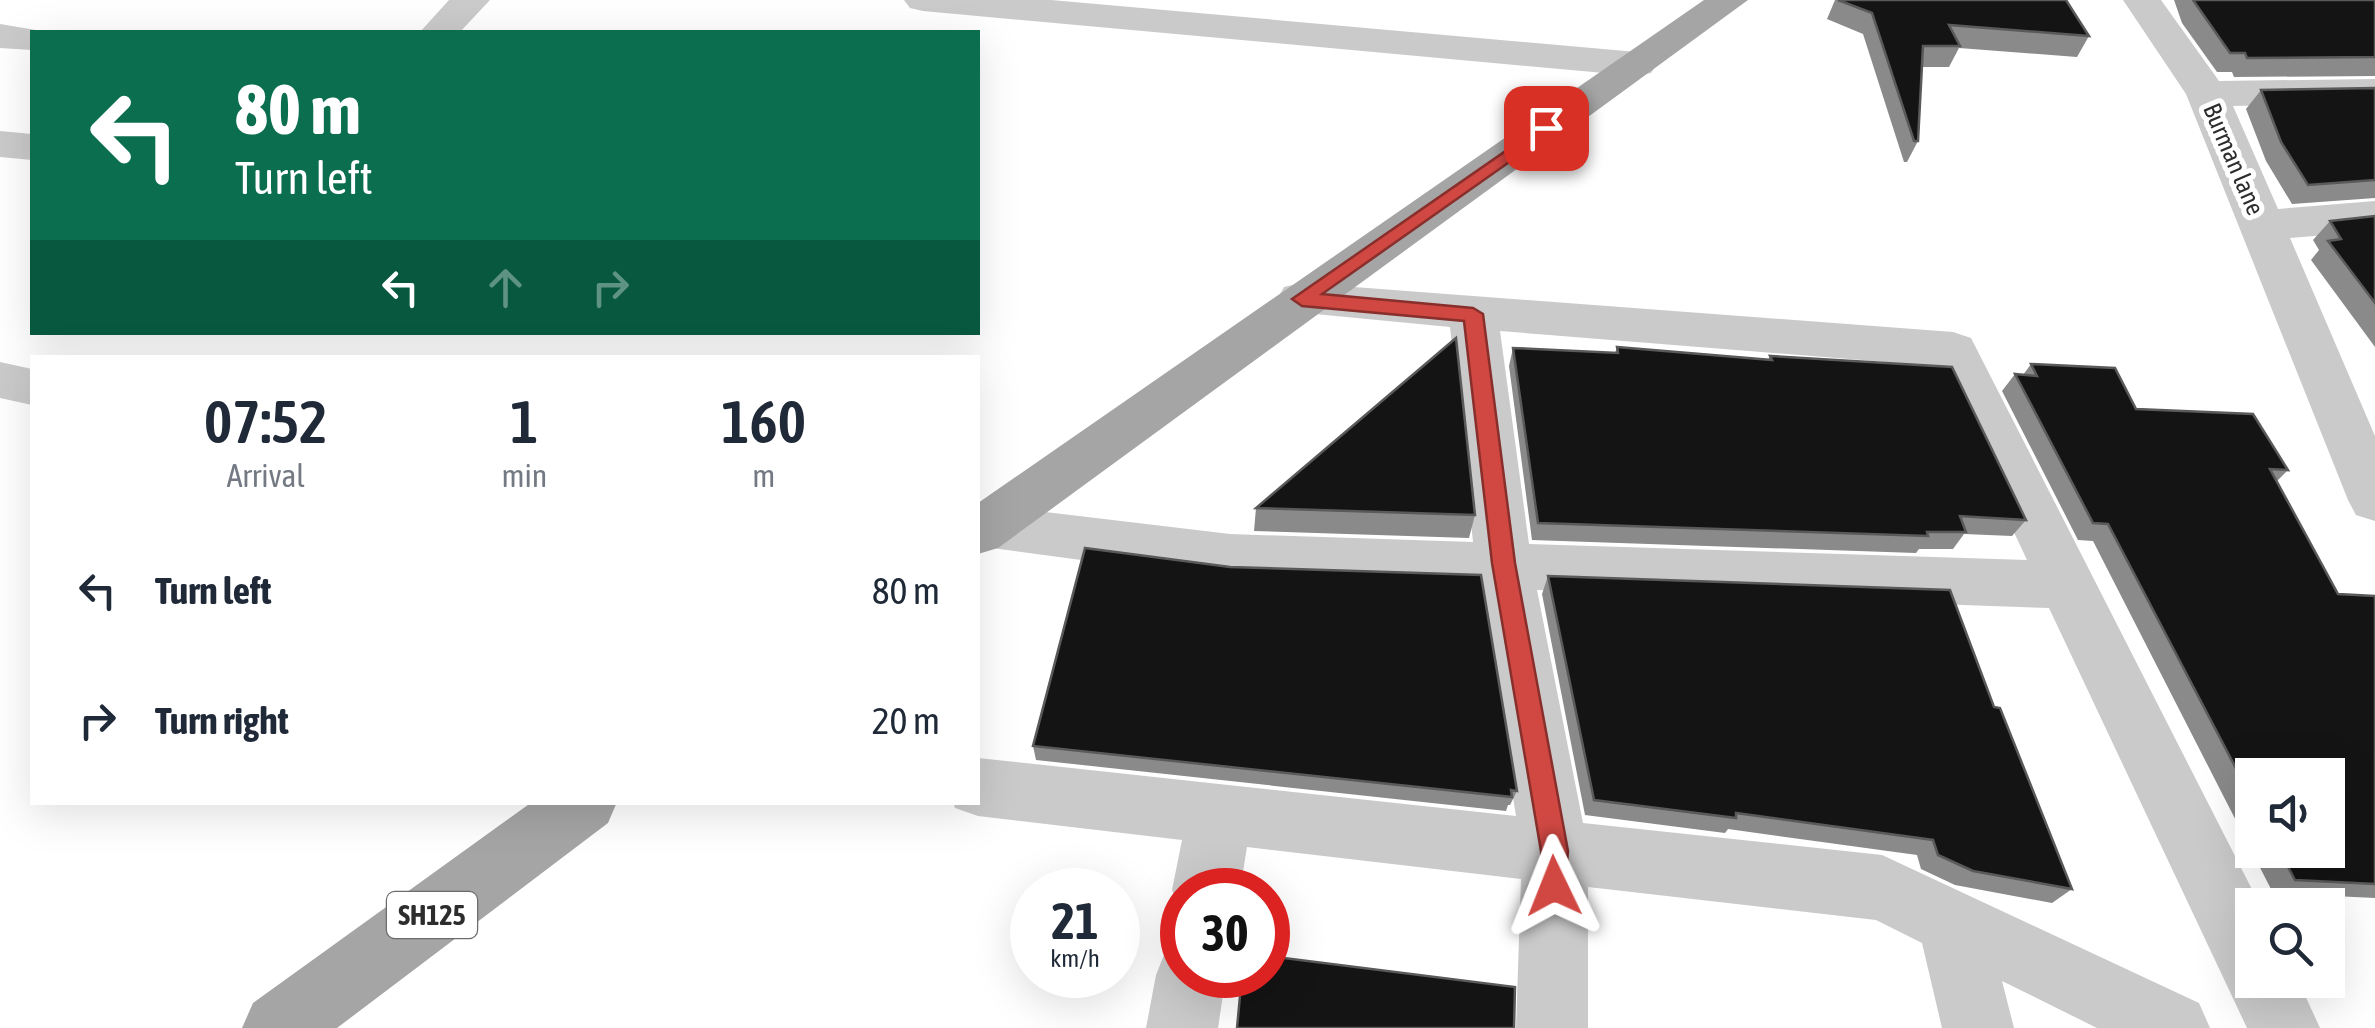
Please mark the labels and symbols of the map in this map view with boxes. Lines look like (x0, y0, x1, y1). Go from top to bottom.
pin (1504, 86, 1589, 171)
street label: Burman lane (2198, 99, 2270, 219)
position arrow (1502, 834, 1606, 938)
speed limit sign: 30 (1160, 868, 1290, 998)
road number: SH125 (387, 892, 477, 938)

